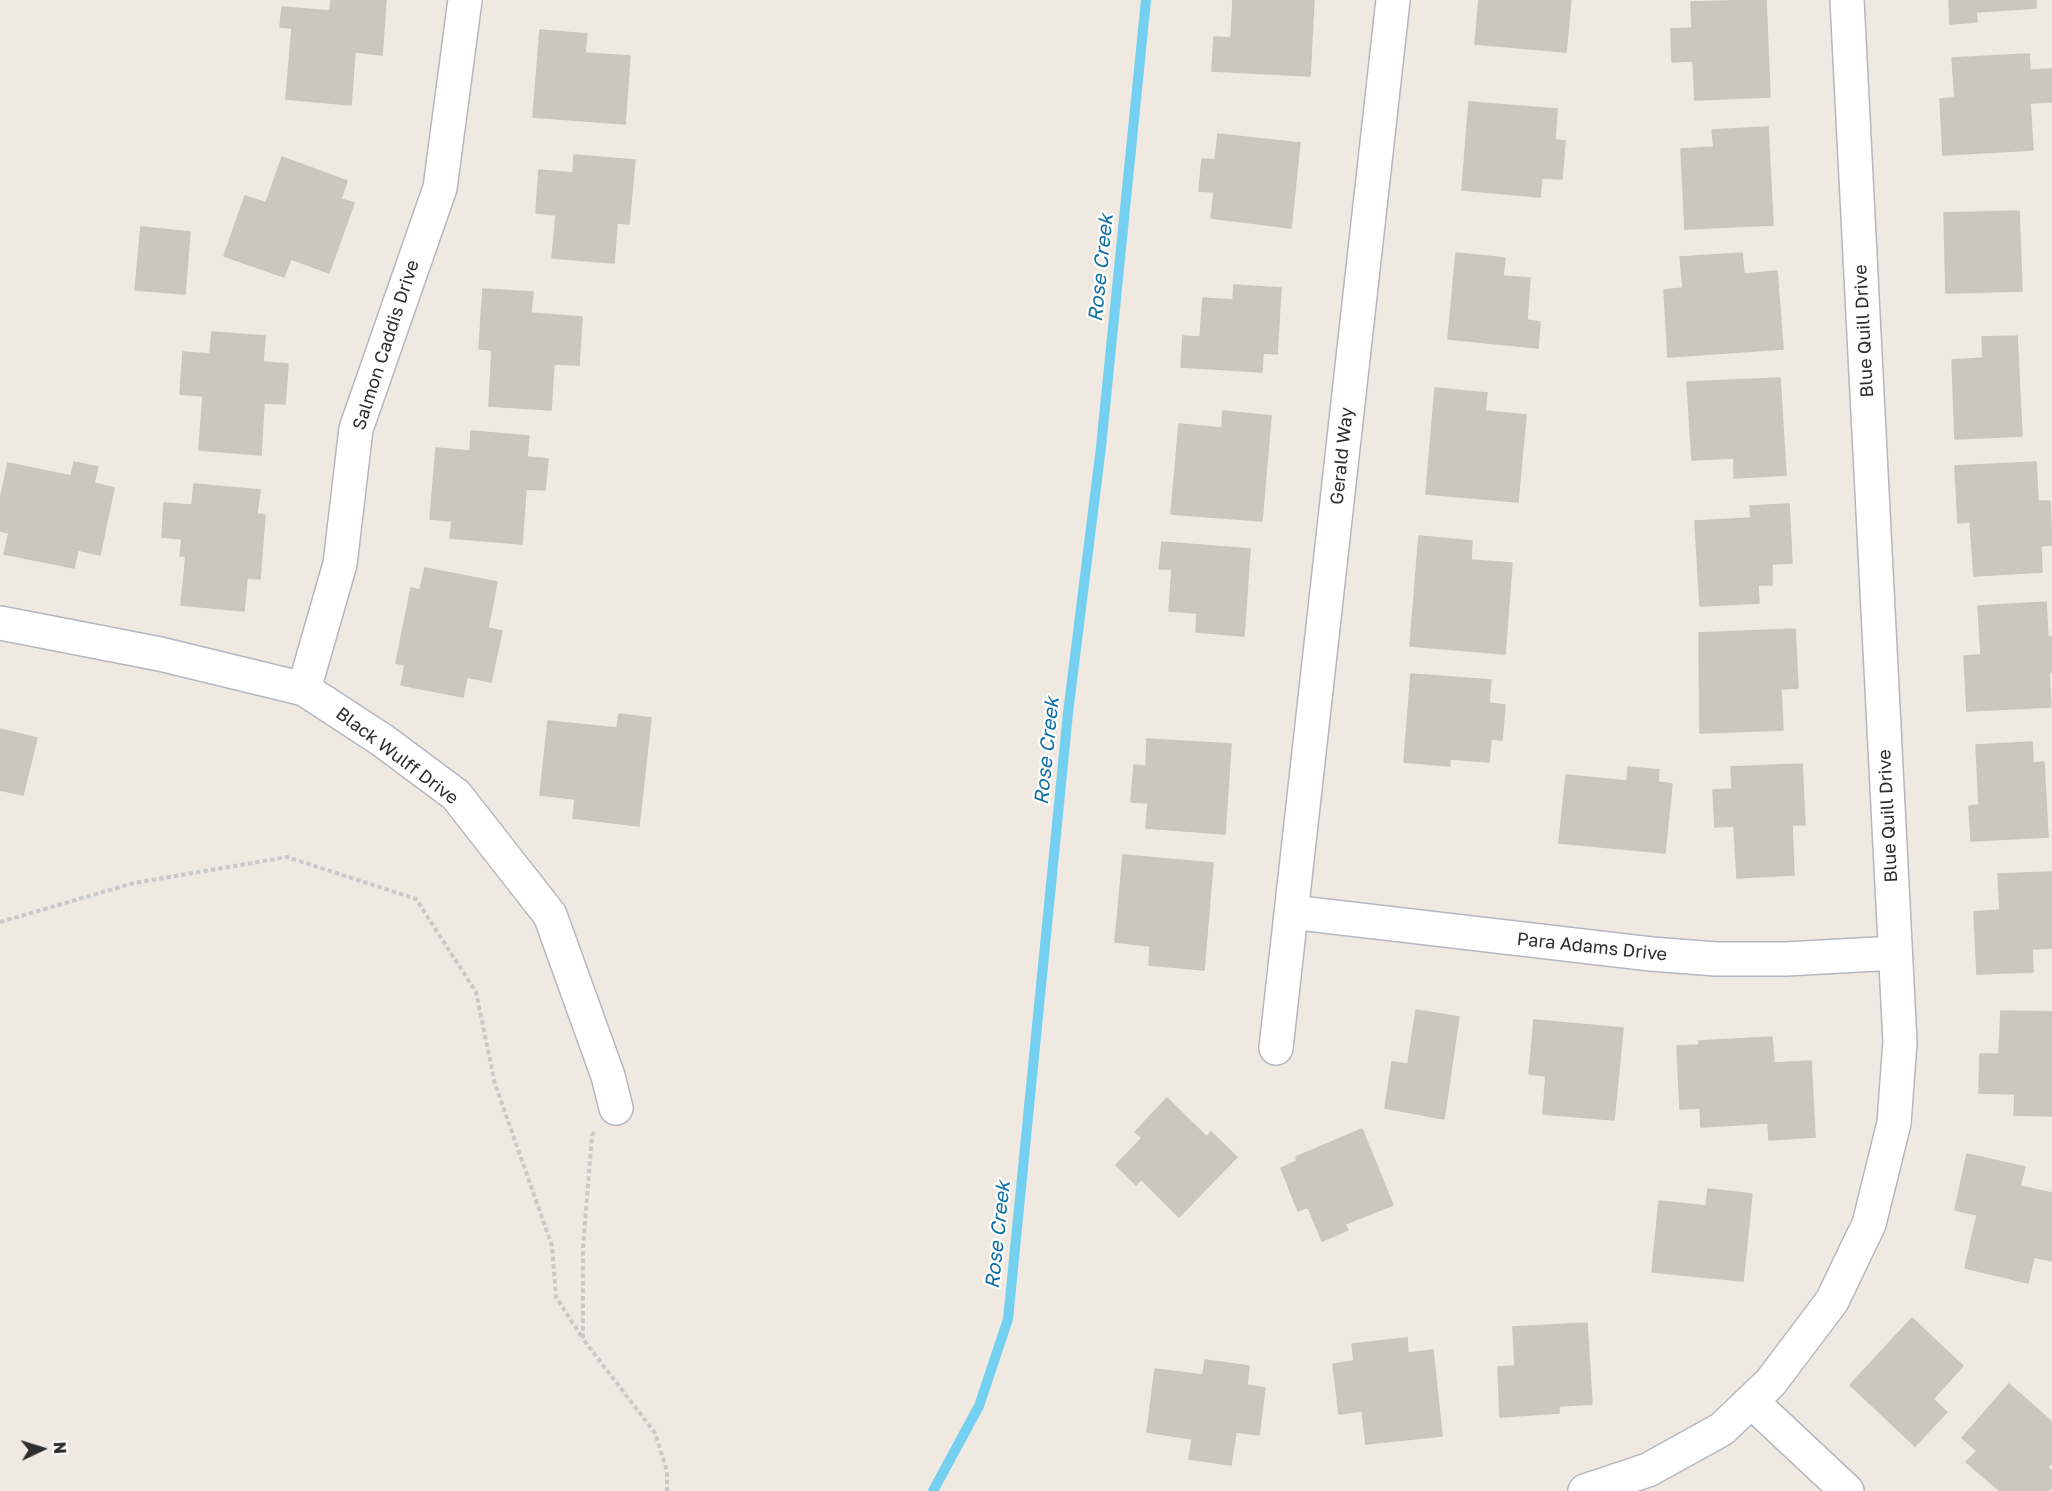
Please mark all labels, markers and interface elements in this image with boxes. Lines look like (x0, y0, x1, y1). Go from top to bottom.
water label: Rose Creek (1083, 213, 1119, 323)
street label: Salmon Caddis Drive (348, 257, 424, 433)
street label: Blue Quill Drive (1850, 264, 1878, 398)
street label: Gerald Way (1326, 406, 1358, 506)
water label: Rose Creek (1029, 696, 1065, 806)
street label: Black Wulff Drive (331, 703, 463, 809)
street label: Blue Quill Drive (1874, 749, 1902, 883)
street label: Para Adams Drive (1516, 928, 1668, 966)
water label: Rose Creek (980, 1180, 1016, 1290)
north arrow (12, 1419, 72, 1479)
text: N (50, 1441, 70, 1455)

